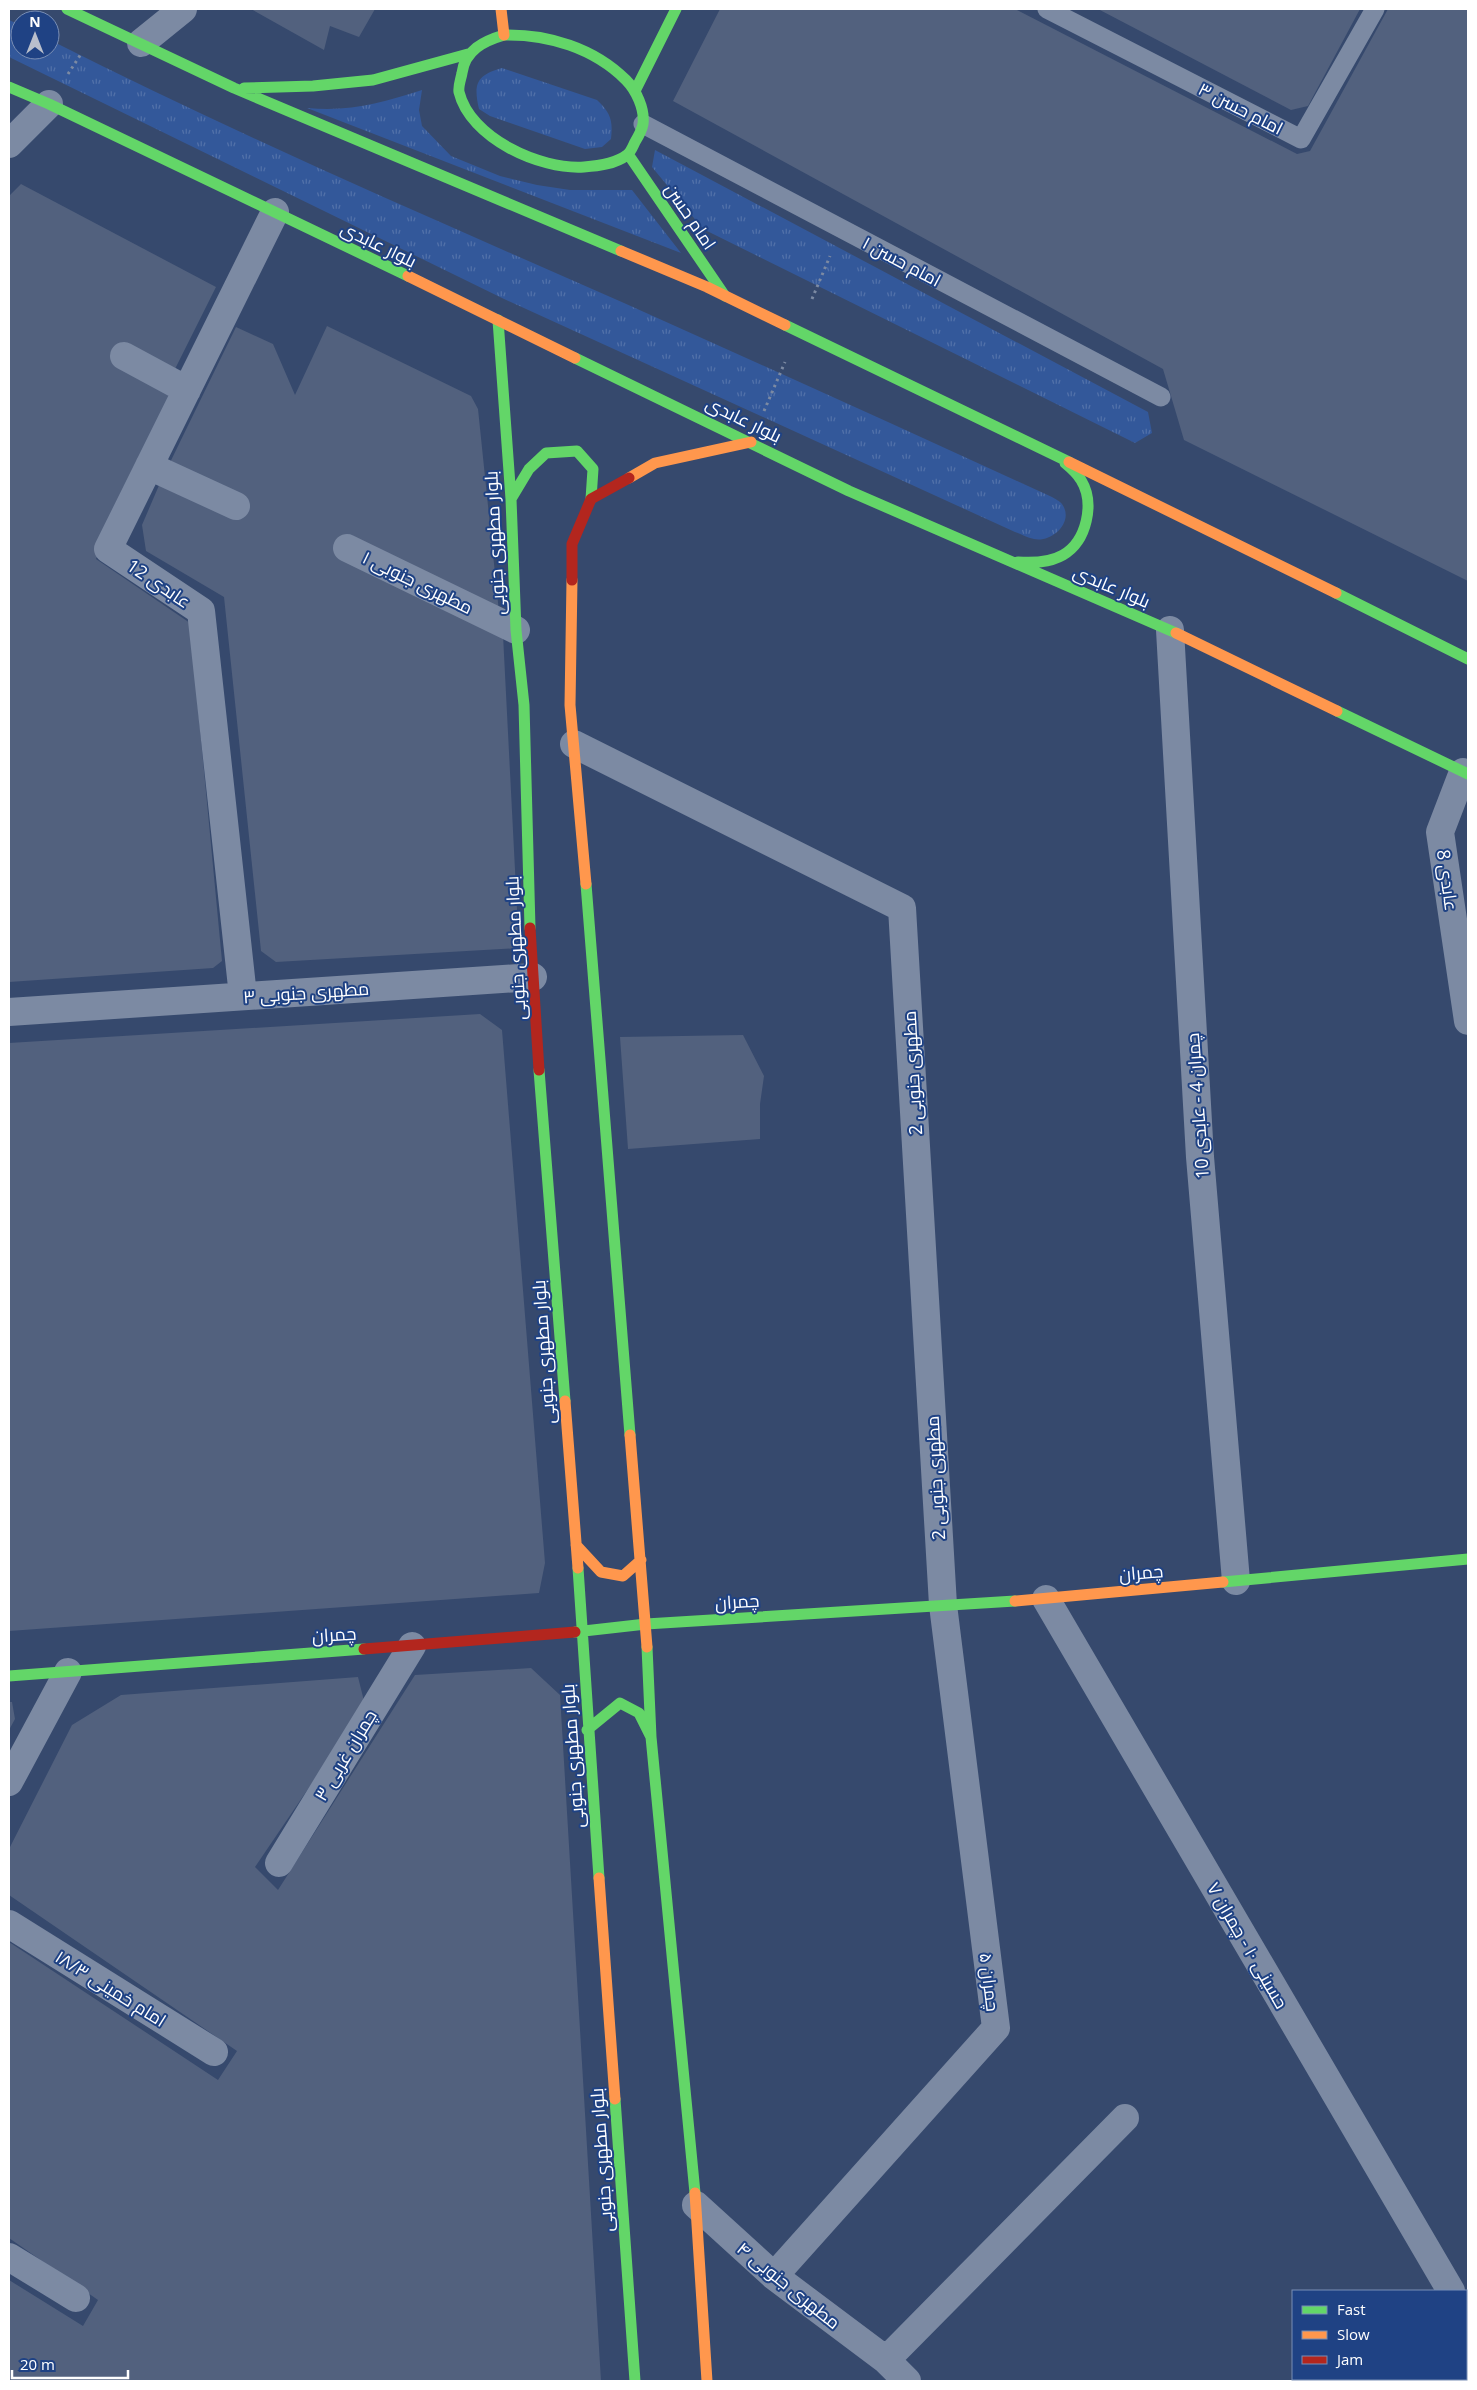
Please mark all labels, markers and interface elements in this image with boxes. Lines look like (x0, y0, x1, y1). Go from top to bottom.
north arrow (10, 10, 60, 60)
text: N (29, 12, 41, 31)
street label: امام حسن ۳ (1194, 76, 1288, 141)
street label: امام حسن (659, 178, 722, 255)
street label: بلوار عابدی (337, 215, 421, 273)
street label: امام حسن ۱ (858, 230, 945, 293)
street label: بلوار عابدی (702, 390, 786, 448)
street label: بلوار مطهری جنوبی (478, 470, 510, 616)
street label: مطهری جنوبی ۱ (359, 545, 477, 619)
street label: عابدی 12 (123, 553, 195, 613)
street label: بلوار عابدی (1070, 559, 1154, 613)
street label: عابدی 8 (1432, 848, 1464, 912)
street label: بلوار مطهری جنوبی (499, 875, 531, 1021)
street label: مطهری جنوبی ۳ (242, 976, 370, 1008)
street label: مطهری جنوبی 2 (897, 1010, 927, 1136)
street label: چمران 4 - عابدی 10 (1180, 1032, 1215, 1180)
street label: بلوار مطهری جنوبی (526, 1279, 560, 1425)
street label: مطهری جنوبی 2 (920, 1415, 950, 1541)
street label: چمران (1118, 1558, 1164, 1587)
street label: چمران (714, 1587, 760, 1616)
street label: چمران (311, 1620, 357, 1649)
street label: بلوار مطهری جنوبی (555, 1683, 589, 1829)
street label: چمران غربی ۳ (308, 1705, 383, 1806)
street label: حسينی ۱۰ - چمران ۷ (1201, 1877, 1294, 2013)
street label: امام خمینی ۱۸/۳ (50, 1944, 171, 2033)
street label: چمران ۵ (974, 1951, 1005, 2013)
street label: بلوار مطهری جنوبی (584, 2087, 618, 2233)
street label: مطهری جنوبی ۴ (732, 2236, 846, 2334)
legend (1292, 2290, 1467, 2380)
text: Fast (1337, 2299, 1366, 2319)
text: Slow (1337, 2324, 1370, 2344)
scale bar (12, 2348, 129, 2380)
text: Jam (1335, 2349, 1363, 2369)
text: 20 m (20, 2354, 55, 2374)

